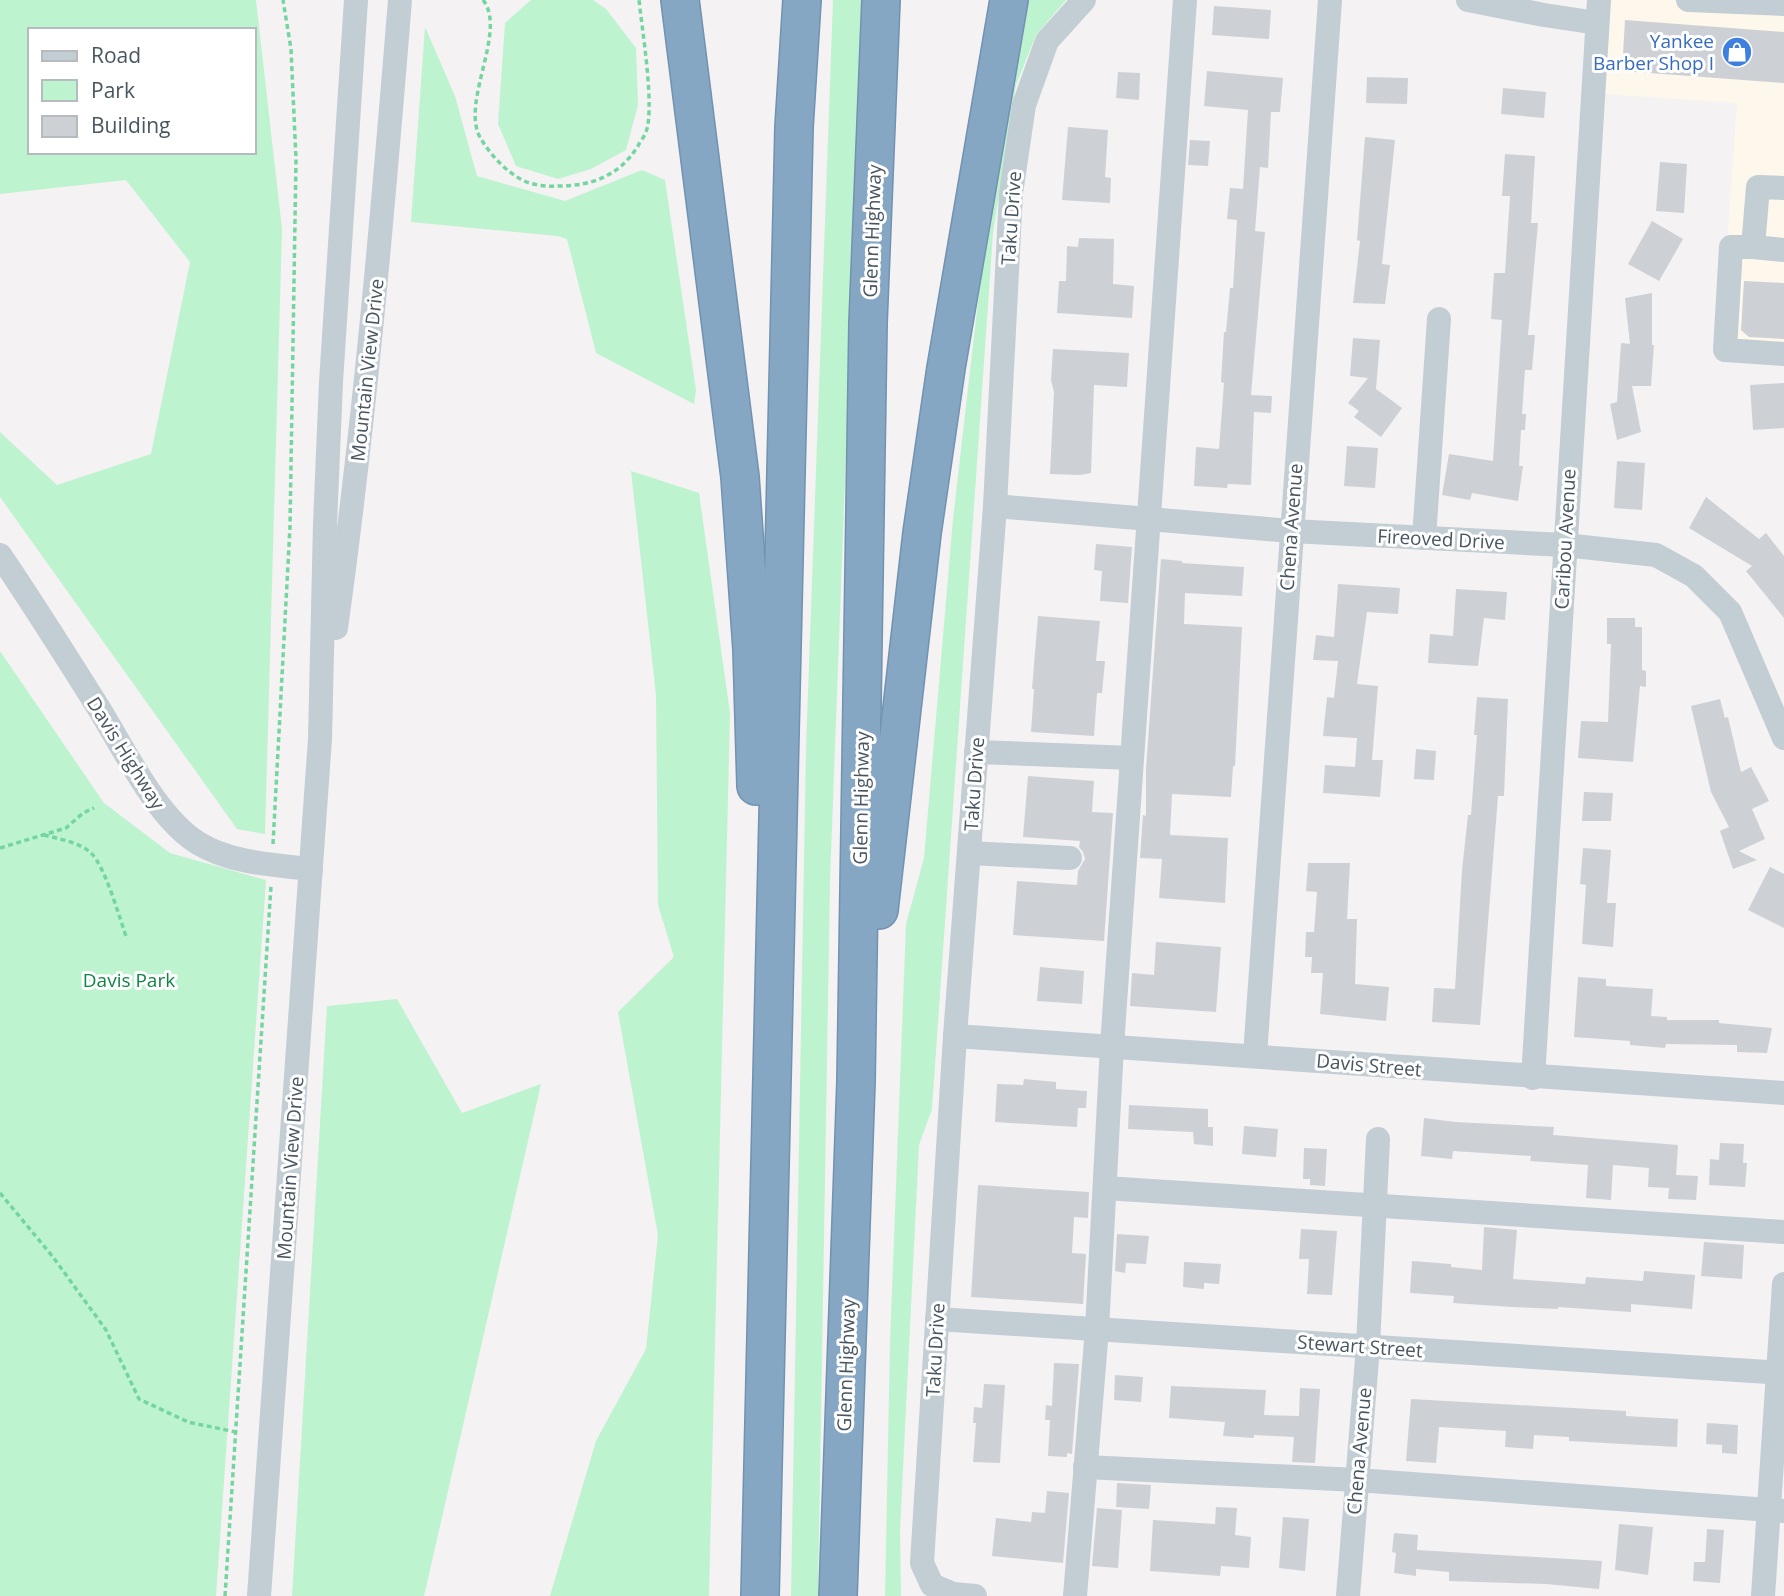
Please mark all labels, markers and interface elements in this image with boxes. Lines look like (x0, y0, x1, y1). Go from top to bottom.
legend (28, 28, 256, 154)
place label: Yankee Barber Shop I (1593, 28, 1714, 76)
shop icon: Yankee Barber Shop I (1720, 35, 1754, 69)
text: Road (91, 41, 141, 69)
text: Park (91, 76, 135, 104)
text: Building (91, 111, 170, 139)
street label: Glenn Highway (857, 164, 887, 298)
street label: Taku Drive (995, 170, 1027, 266)
street label: Mountain View Drive (344, 277, 390, 463)
street label: Chena Avenue (1274, 462, 1308, 592)
street label: Caribou Avenue (1548, 468, 1582, 610)
street label: Fireoved Drive (1377, 523, 1505, 555)
street label: Davis Highway (81, 692, 171, 815)
street label: Glenn Highway (847, 731, 875, 865)
street label: Taku Drive (958, 736, 990, 832)
park label: Davis Park (83, 967, 175, 993)
street label: Davis Street (1315, 1047, 1423, 1083)
street label: Mountain View Drive (271, 1076, 309, 1260)
street label: Glenn Highway (831, 1298, 861, 1432)
street label: Taku Drive (920, 1302, 950, 1398)
street label: Stewart Street (1296, 1329, 1424, 1363)
street label: Chena Avenue (1340, 1386, 1378, 1516)

